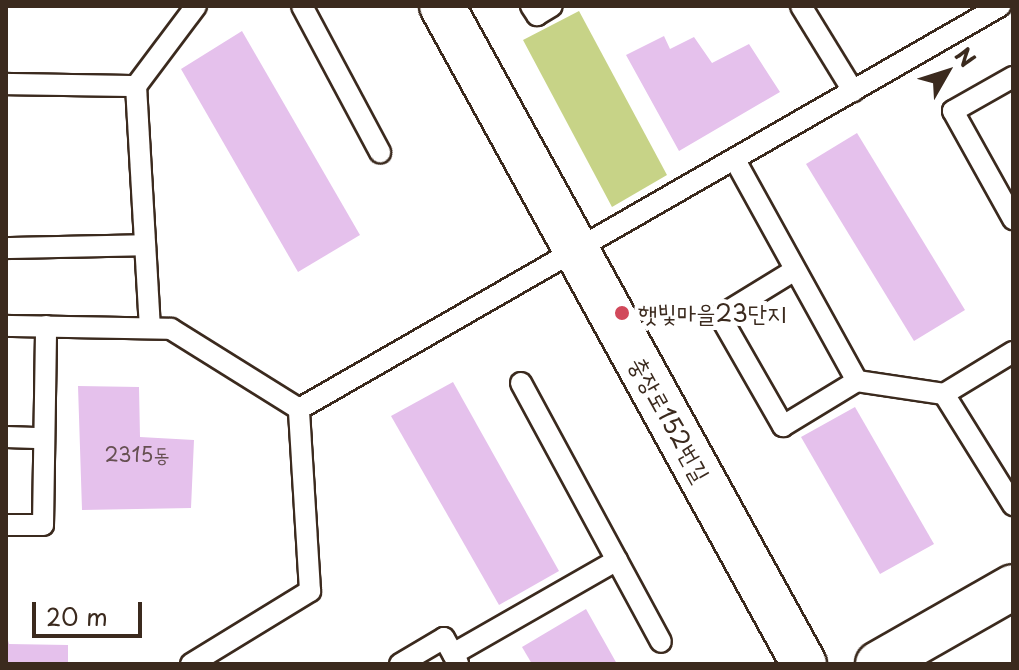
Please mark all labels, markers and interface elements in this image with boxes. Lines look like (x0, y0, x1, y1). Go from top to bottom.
north arrow (907, 32, 987, 112)
text: N (948, 39, 984, 74)
place label: 햇빛마을23단지 (638, 299, 786, 327)
marker: 햇빛마을23단지 (613, 304, 631, 322)
street label: 충장로152번길 (624, 351, 716, 487)
house number: 2315동 (104, 442, 170, 466)
scale bar (36, 586, 146, 636)
text: 20 m (46, 598, 108, 634)

